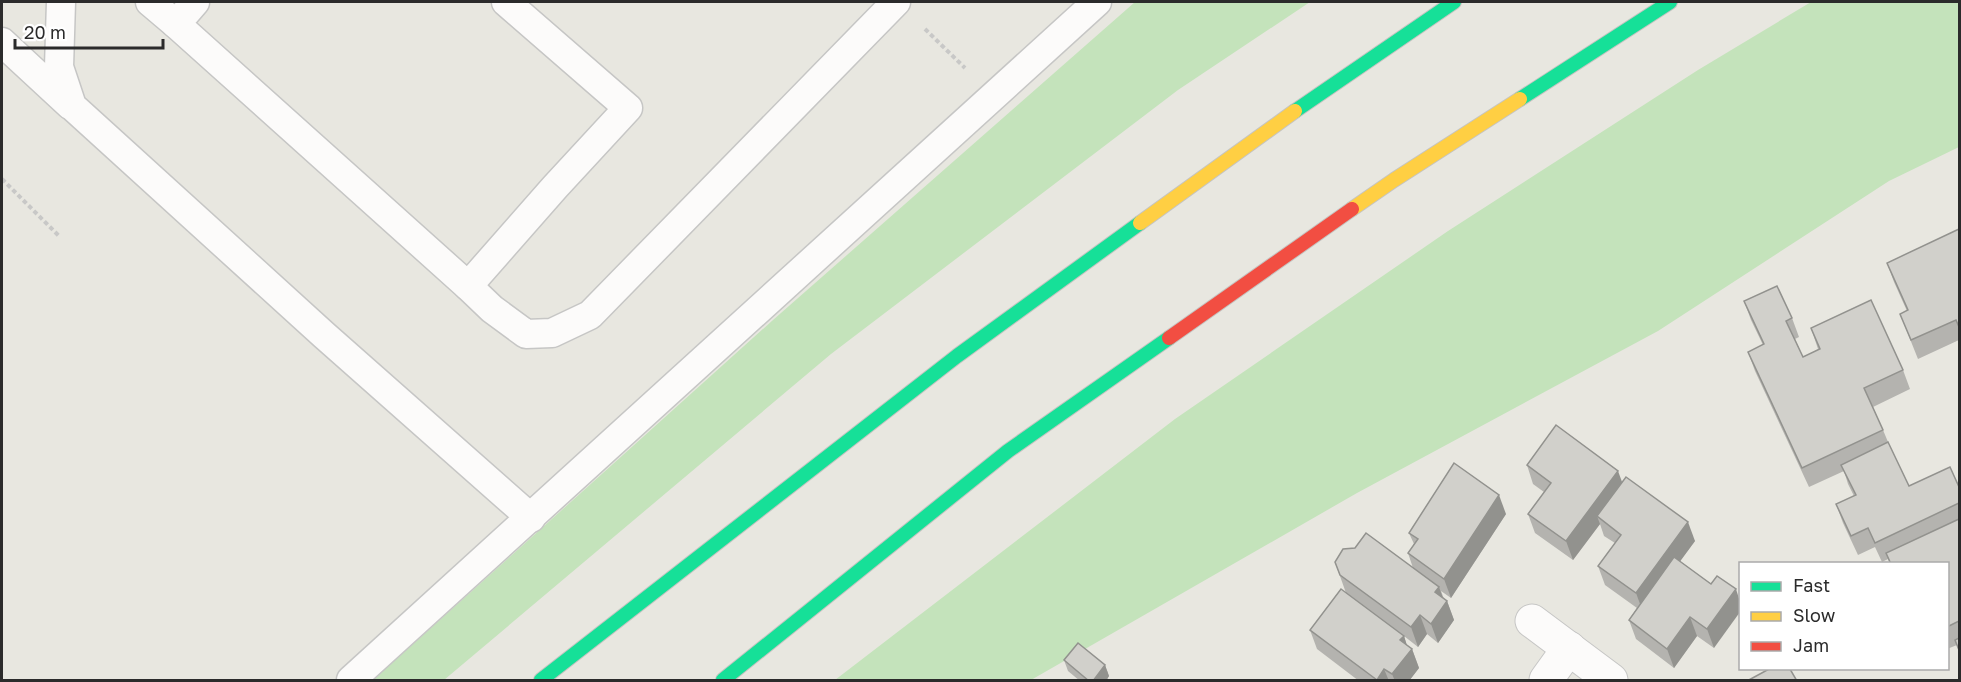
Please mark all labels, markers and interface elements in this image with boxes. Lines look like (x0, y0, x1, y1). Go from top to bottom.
scale bar (15, 12, 164, 50)
text: 20 m (24, 21, 66, 43)
legend (1739, 562, 1949, 670)
text: Fast (1793, 574, 1830, 596)
text: Slow (1793, 604, 1836, 626)
text: Jam (1793, 634, 1829, 656)

